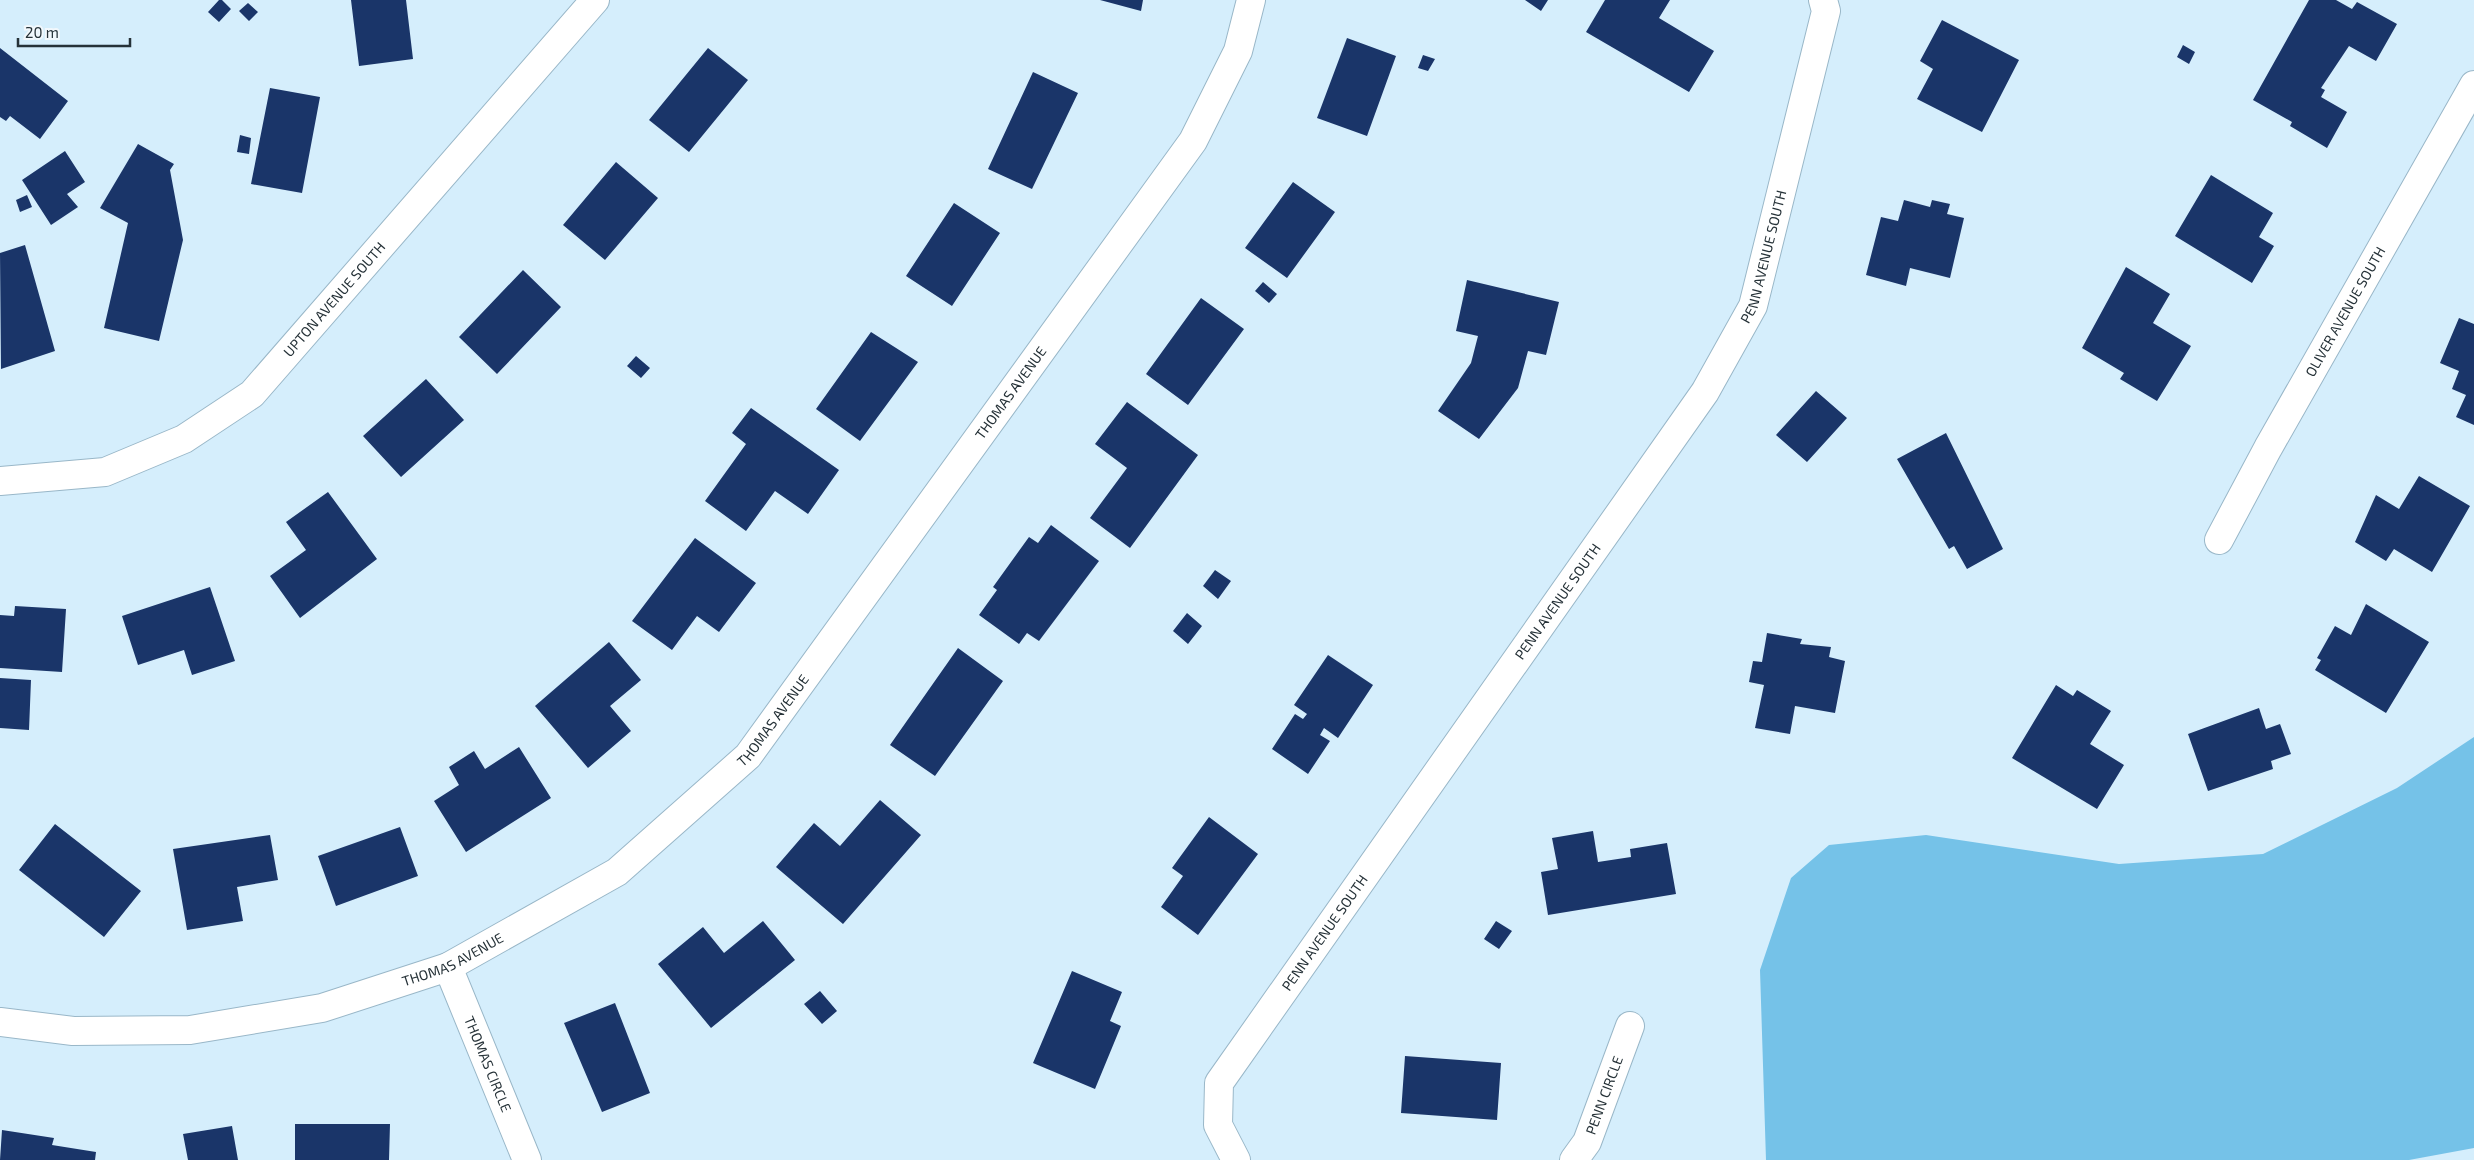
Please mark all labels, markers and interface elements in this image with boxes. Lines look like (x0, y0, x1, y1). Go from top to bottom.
scale bar (18, 15, 130, 47)
text: 20 m (25, 23, 59, 41)
street label: PENN AVENUE SOUTH (1736, 188, 1789, 326)
street label: UPTON AVENUE SOUTH (280, 238, 388, 360)
street label: OLIVER AVENUE SOUTH (2301, 243, 2389, 379)
street label: THOMAS AVENUE (971, 343, 1050, 442)
street label: PENN AVENUE SOUTH (1511, 540, 1604, 662)
street label: THOMAS AVENUE (733, 671, 812, 770)
street label: PENN AVENUE SOUTH (1278, 871, 1371, 994)
street label: THOMAS AVENUE (400, 929, 506, 989)
street label: THOMAS CIRCLE (461, 1013, 516, 1115)
street label: PENN CIRCLE (1582, 1053, 1626, 1137)

